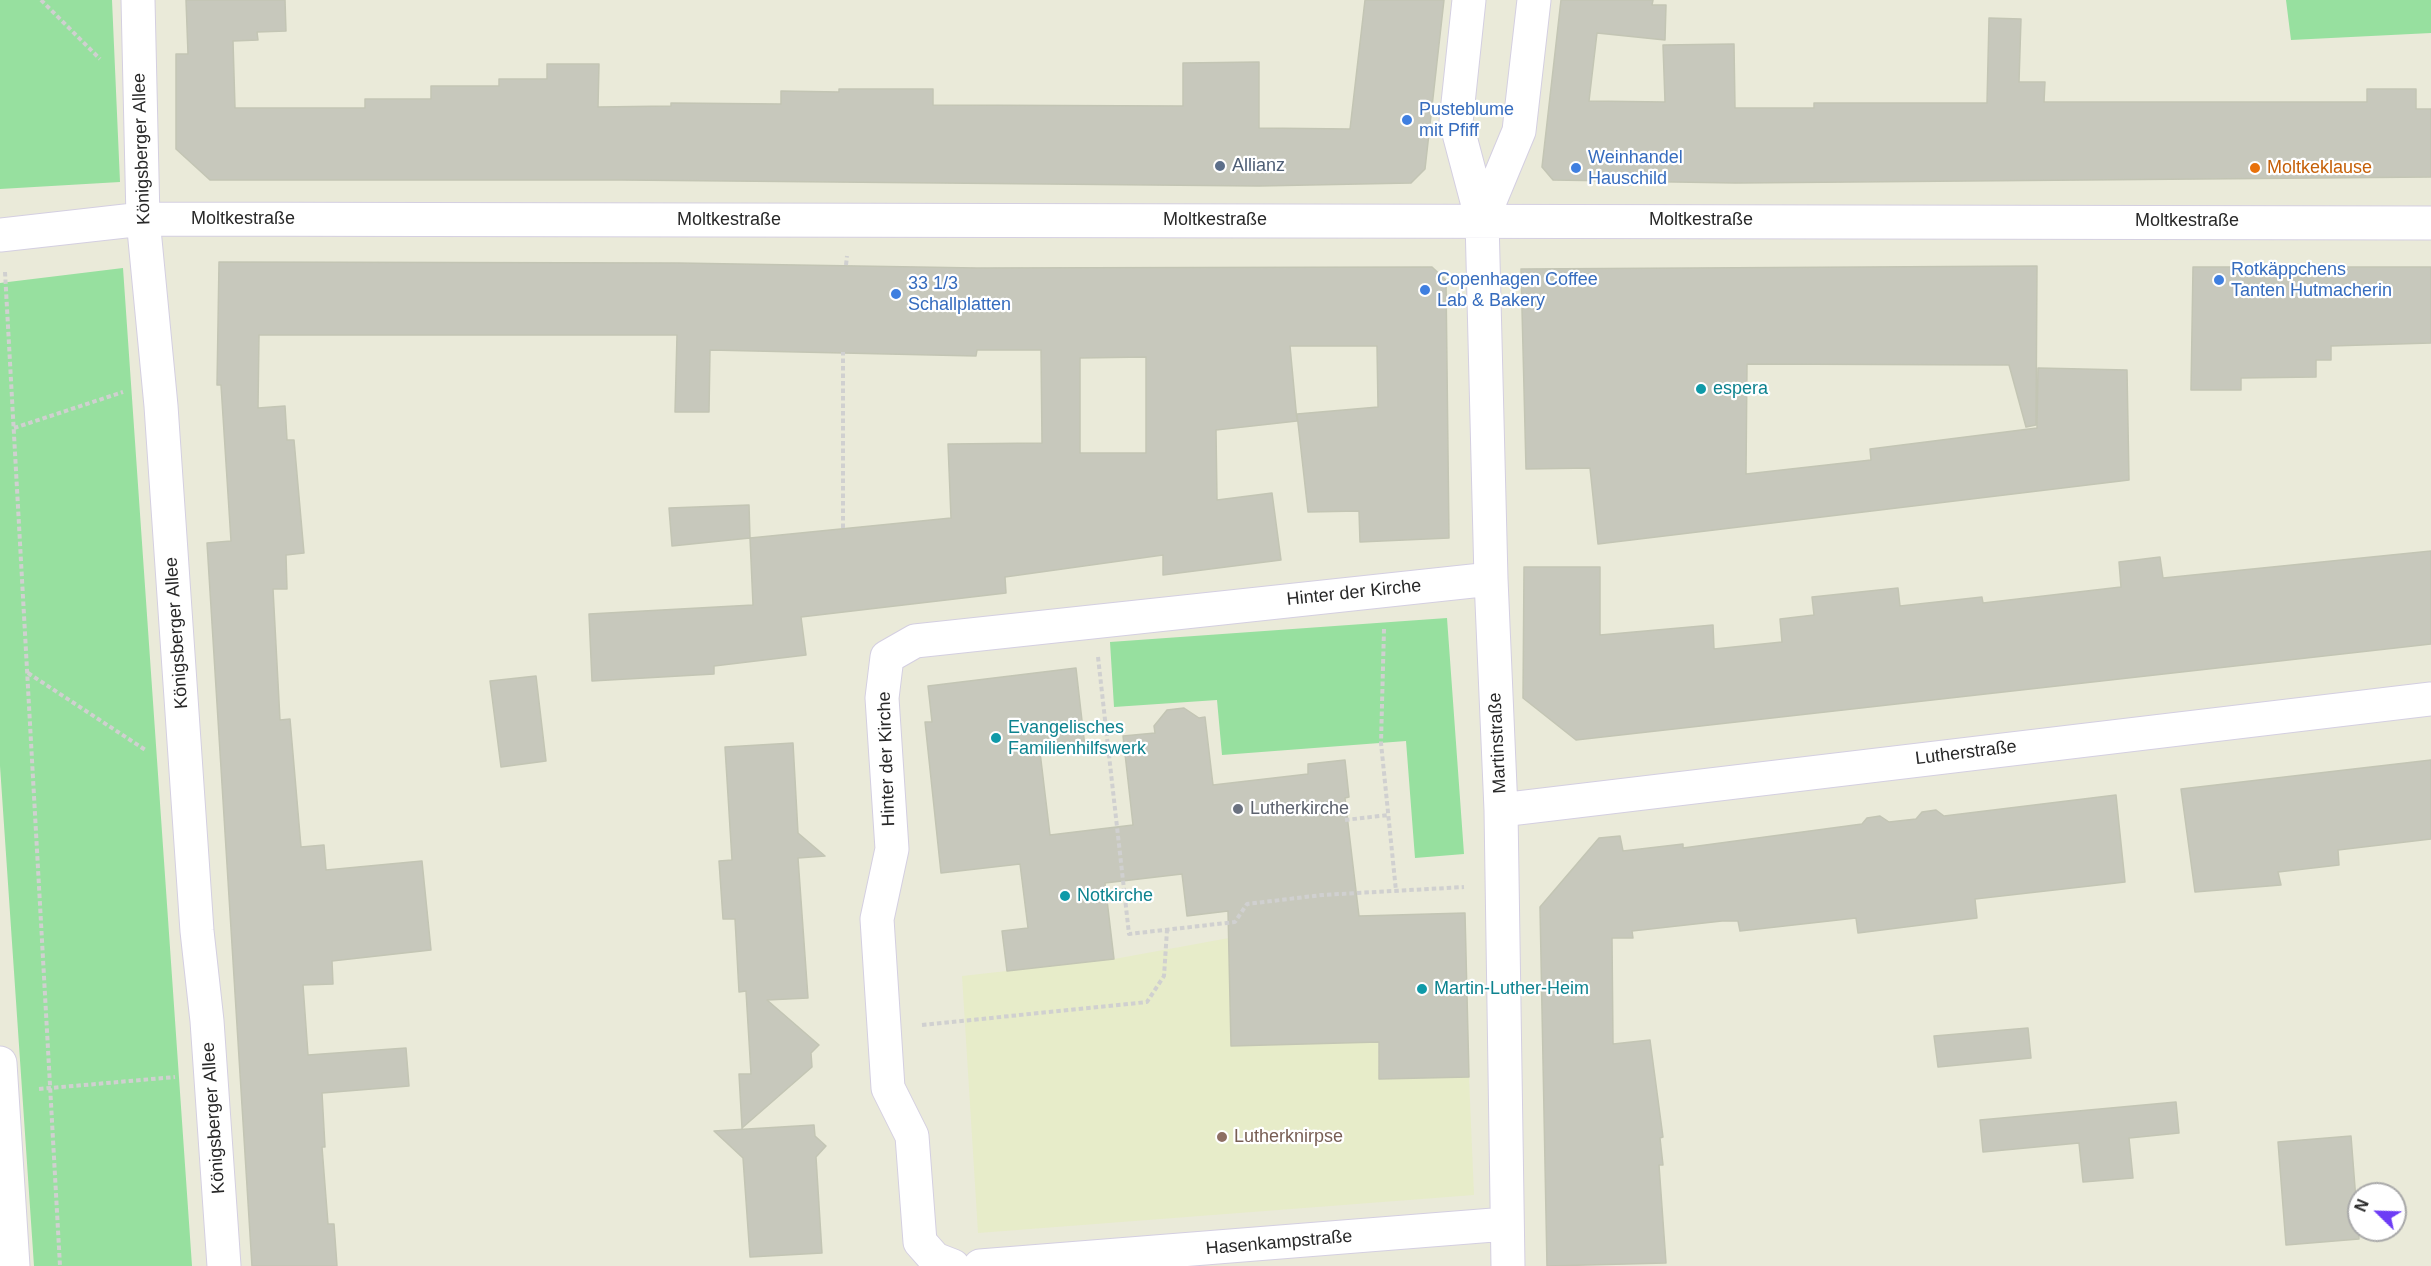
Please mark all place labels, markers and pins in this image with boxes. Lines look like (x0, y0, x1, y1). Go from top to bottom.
place label: Pusteblume mit Pfiff (1419, 99, 1514, 142)
marker: Pusteblume mit Pfiff (1400, 113, 1414, 127)
place label: Weinhandel Hauschild (1588, 147, 1683, 190)
place label: Allianz (1232, 155, 1285, 177)
place label: Moltkeklause (2267, 157, 2372, 179)
marker: Allianz (1213, 159, 1227, 173)
marker: Weinhandel Hauschild (1569, 161, 1583, 175)
marker: Moltkeklause (2248, 161, 2262, 175)
place label: Rotkäppchens Tanten Hutmacherin (2231, 259, 2392, 302)
place label: Copenhagen Coffee Lab & Bakery (1437, 269, 1598, 312)
place label: 33 1/3 Schallplatten (908, 273, 1011, 316)
marker: Rotkäppchens Tanten Hutmacherin (2212, 273, 2226, 287)
marker: Copenhagen Coffee Lab & Bakery (1418, 283, 1432, 297)
marker: 33 1/3 Schallplatten (889, 287, 903, 301)
place label: espera (1713, 378, 1768, 400)
marker: espera (1694, 382, 1708, 396)
place label: Evangelisches Familienhilfswerk (1008, 717, 1146, 760)
marker: Evangelisches Familienhilfswerk (989, 731, 1003, 745)
place label: Lutherkirche (1250, 798, 1349, 820)
marker: Lutherkirche (1231, 802, 1245, 816)
place label: Notkirche (1077, 885, 1153, 907)
marker: Notkirche (1058, 889, 1072, 903)
place label: Martin-Luther-Heim (1434, 978, 1589, 1000)
marker: Martin-Luther-Heim (1415, 982, 1429, 996)
place label: Lutherknirpse (1234, 1126, 1343, 1148)
marker: Lutherknirpse (1215, 1130, 1229, 1144)

